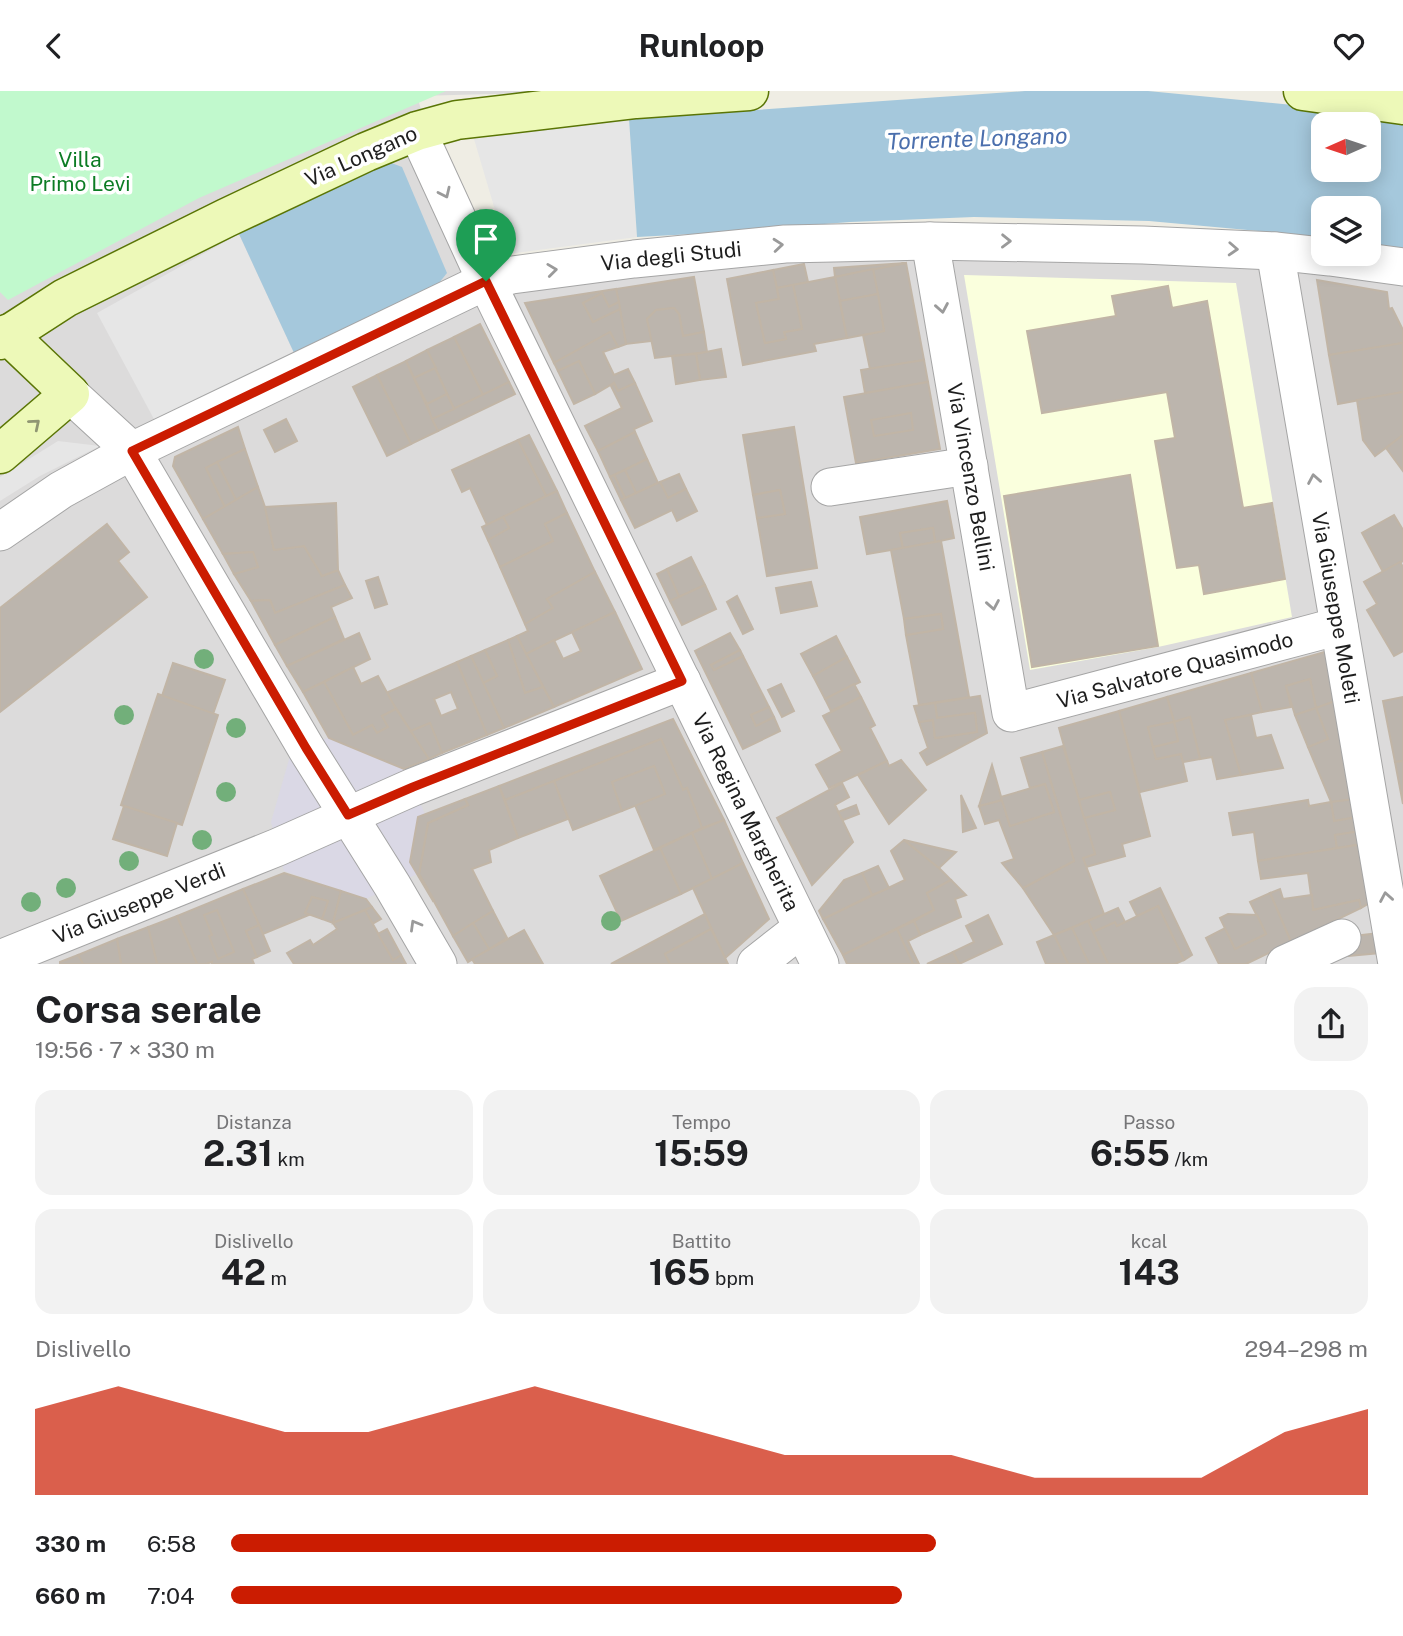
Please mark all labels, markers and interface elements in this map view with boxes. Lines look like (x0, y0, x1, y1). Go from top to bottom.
icon: back (35, 27, 73, 65)
text: Runloop (639, 27, 765, 64)
icon: heart (1330, 27, 1368, 65)
north arrow (1311, 112, 1381, 182)
map controls (1311, 112, 1381, 266)
street label: Via Longano (301, 120, 421, 192)
water label: Torrente Longano (886, 121, 1068, 155)
park label: Villa Primo Levi (29, 147, 131, 196)
one-way arrow (437, 185, 451, 198)
button: layers (1311, 196, 1381, 266)
pin (456, 209, 516, 281)
icon: arrive (467, 220, 505, 258)
one-way arrow (1001, 233, 1011, 249)
street label: Via degli Studi (599, 236, 743, 276)
one-way arrow (773, 238, 784, 253)
one-way arrow (1228, 242, 1239, 257)
one-way arrow (546, 262, 558, 277)
one-way arrow (933, 302, 948, 314)
street label: Via Vincenzo Bellini (942, 381, 1000, 573)
one-way arrow (27, 420, 40, 432)
one-way arrow (1307, 473, 1322, 485)
street label: Via Giuseppe Moleti (1307, 510, 1365, 706)
one-way arrow (985, 599, 1000, 611)
street label: Via Salvatore Quasimodo (1054, 626, 1296, 714)
street label: Via Regina Margherita (687, 709, 805, 915)
street label: Via Giuseppe Verdi (49, 857, 229, 949)
one-way arrow (1379, 891, 1394, 903)
one-way arrow (410, 919, 423, 932)
text: Corsa serale (35, 987, 262, 1032)
button: share (1294, 987, 1368, 1061)
text: 19:56 · 7 × 330 m (35, 1036, 215, 1063)
text: Distanza (216, 1111, 292, 1133)
text: Tempo (672, 1111, 731, 1133)
text: Passo (1123, 1111, 1175, 1133)
text: 2.31 (203, 1133, 273, 1174)
text: 15:59 (654, 1133, 749, 1174)
text: 6:55 (1090, 1133, 1170, 1174)
text: km (273, 1148, 305, 1170)
text: /km (1170, 1148, 1208, 1170)
text: Dislivello (214, 1230, 294, 1252)
text: Battito (672, 1230, 731, 1252)
text: kcal (1131, 1230, 1168, 1252)
text: 42 (221, 1252, 266, 1293)
text: 165 (649, 1252, 711, 1293)
text: 143 (1119, 1252, 1180, 1293)
text: m (266, 1267, 287, 1289)
text: bpm (711, 1267, 754, 1289)
text: Dislivello (35, 1335, 131, 1362)
text: 294–298 m (1244, 1335, 1368, 1362)
text: 330 m (35, 1530, 106, 1557)
text: 6:58 (147, 1530, 196, 1557)
text: 660 m (35, 1582, 106, 1609)
text: 7:04 (147, 1582, 195, 1609)

